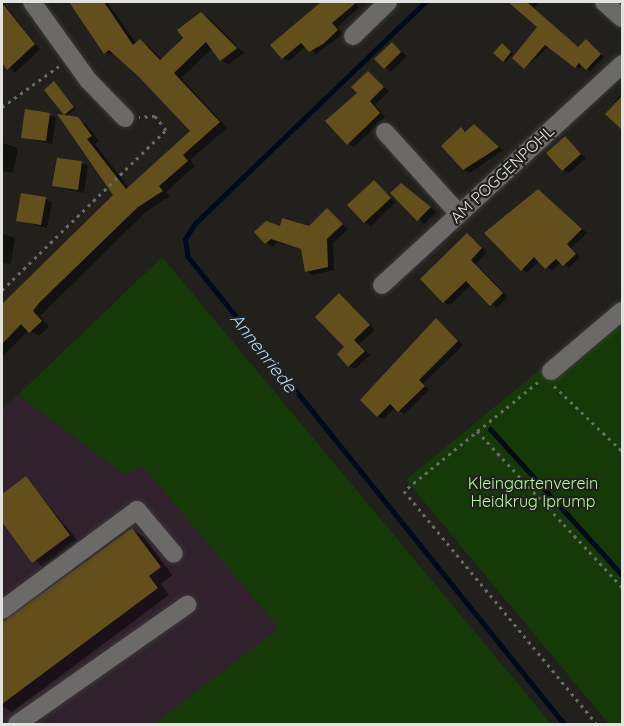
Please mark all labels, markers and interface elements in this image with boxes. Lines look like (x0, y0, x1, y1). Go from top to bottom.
street label: AM POGGENPOHL (446, 121, 558, 227)
water label: Annenriede (225, 309, 301, 397)
park label: Kleingartenverein Heidkrug Iprump (468, 473, 598, 511)

